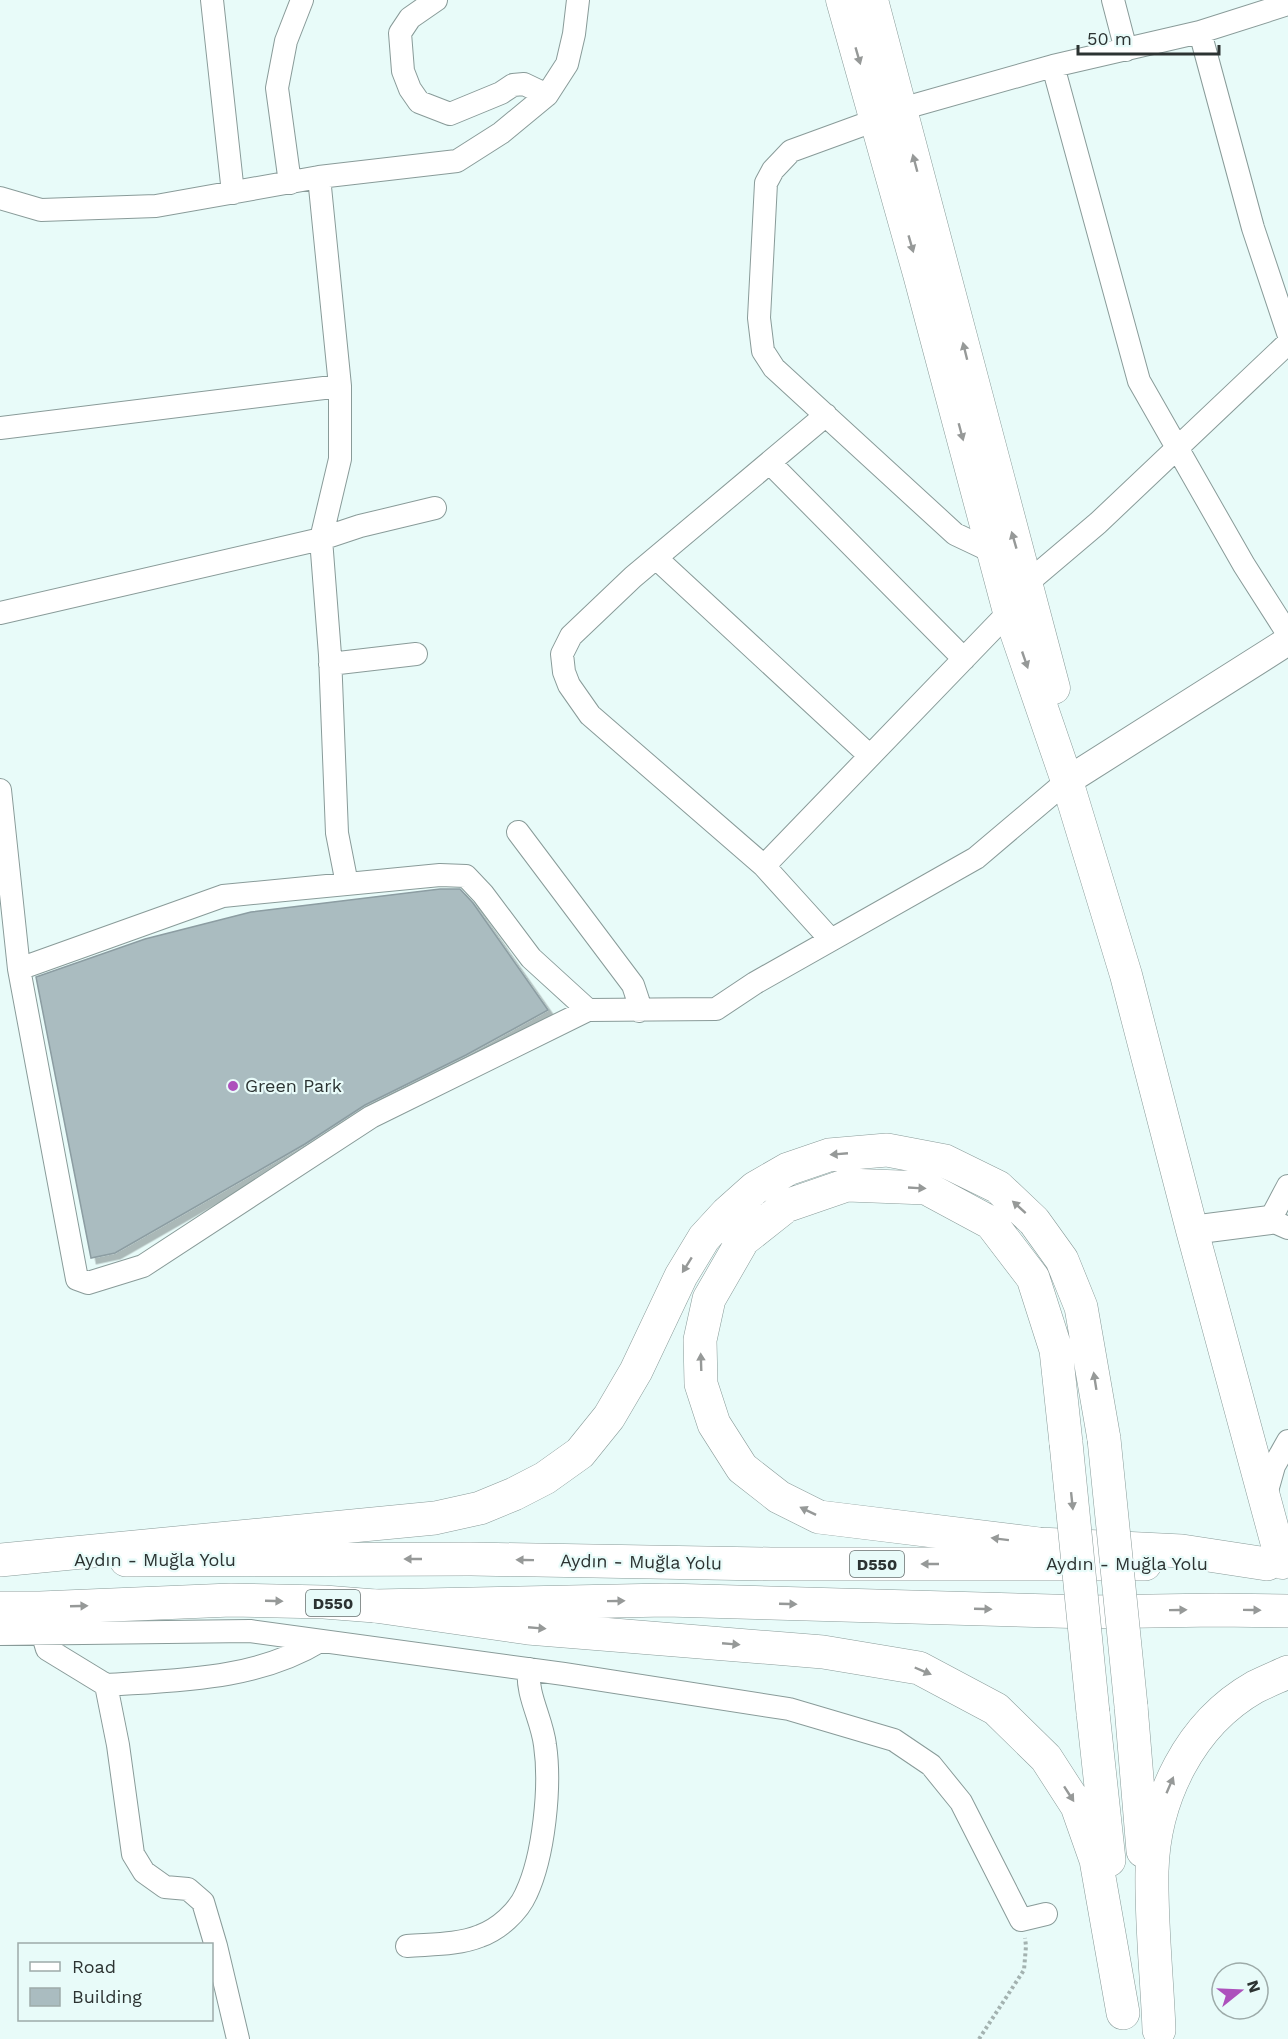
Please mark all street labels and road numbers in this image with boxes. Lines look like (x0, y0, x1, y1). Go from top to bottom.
street label: Aydın - Muğla Yolu (74, 1549, 236, 1570)
street label: Aydın - Muğla Yolu (560, 1550, 722, 1573)
road number: D550 (850, 1551, 904, 1577)
street label: Aydın - Muğla Yolu (1046, 1553, 1208, 1574)
road number: D550 (306, 1590, 360, 1616)

